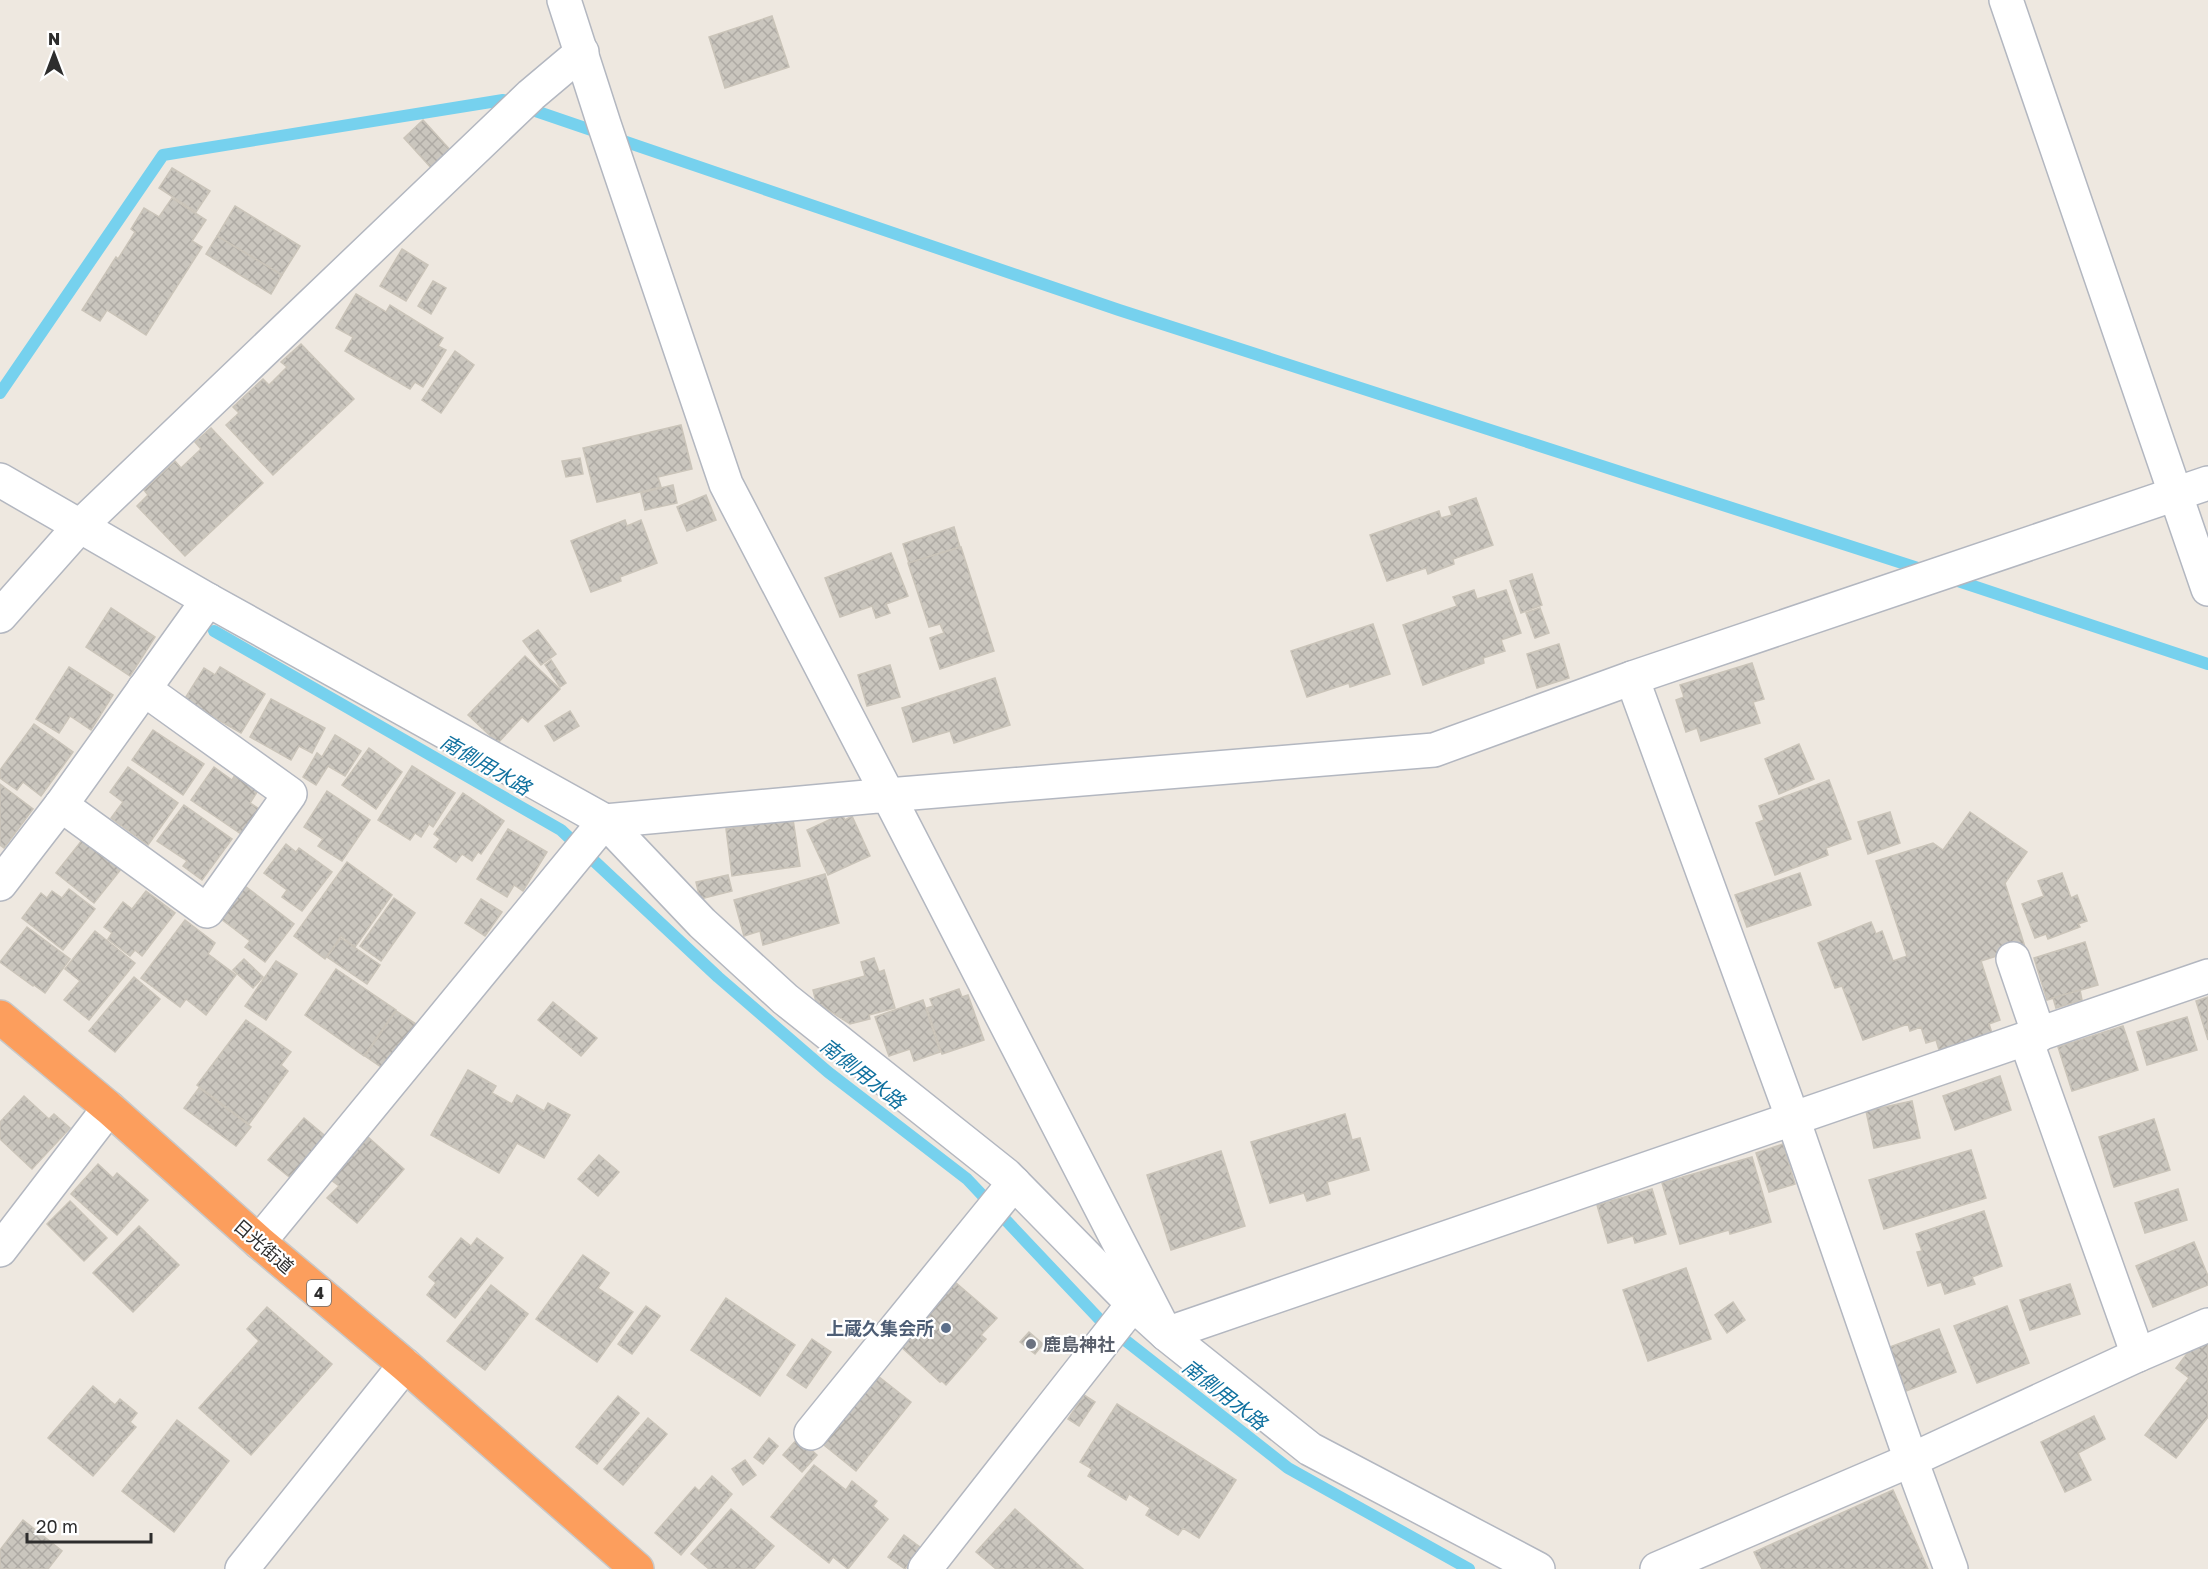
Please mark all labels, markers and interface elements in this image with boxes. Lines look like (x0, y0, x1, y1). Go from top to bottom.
north arrow (24, 24, 84, 84)
text: N (48, 29, 60, 49)
water label: 南側用水路 (437, 729, 537, 800)
water label: 南側用水路 (816, 1033, 911, 1114)
street label: 日光街道 (230, 1214, 298, 1278)
road number: 4 (307, 1280, 331, 1306)
place label: 上蔵久集会所 (826, 1317, 934, 1339)
marker: 上蔵久集会所 (939, 1321, 953, 1335)
place label: 鹿島神社 (1043, 1333, 1115, 1355)
marker: 鹿島神社 (1024, 1337, 1038, 1351)
water label: 南側用水路 (1178, 1354, 1273, 1435)
scale bar (27, 1506, 152, 1544)
text: 20 m (36, 1515, 78, 1537)

